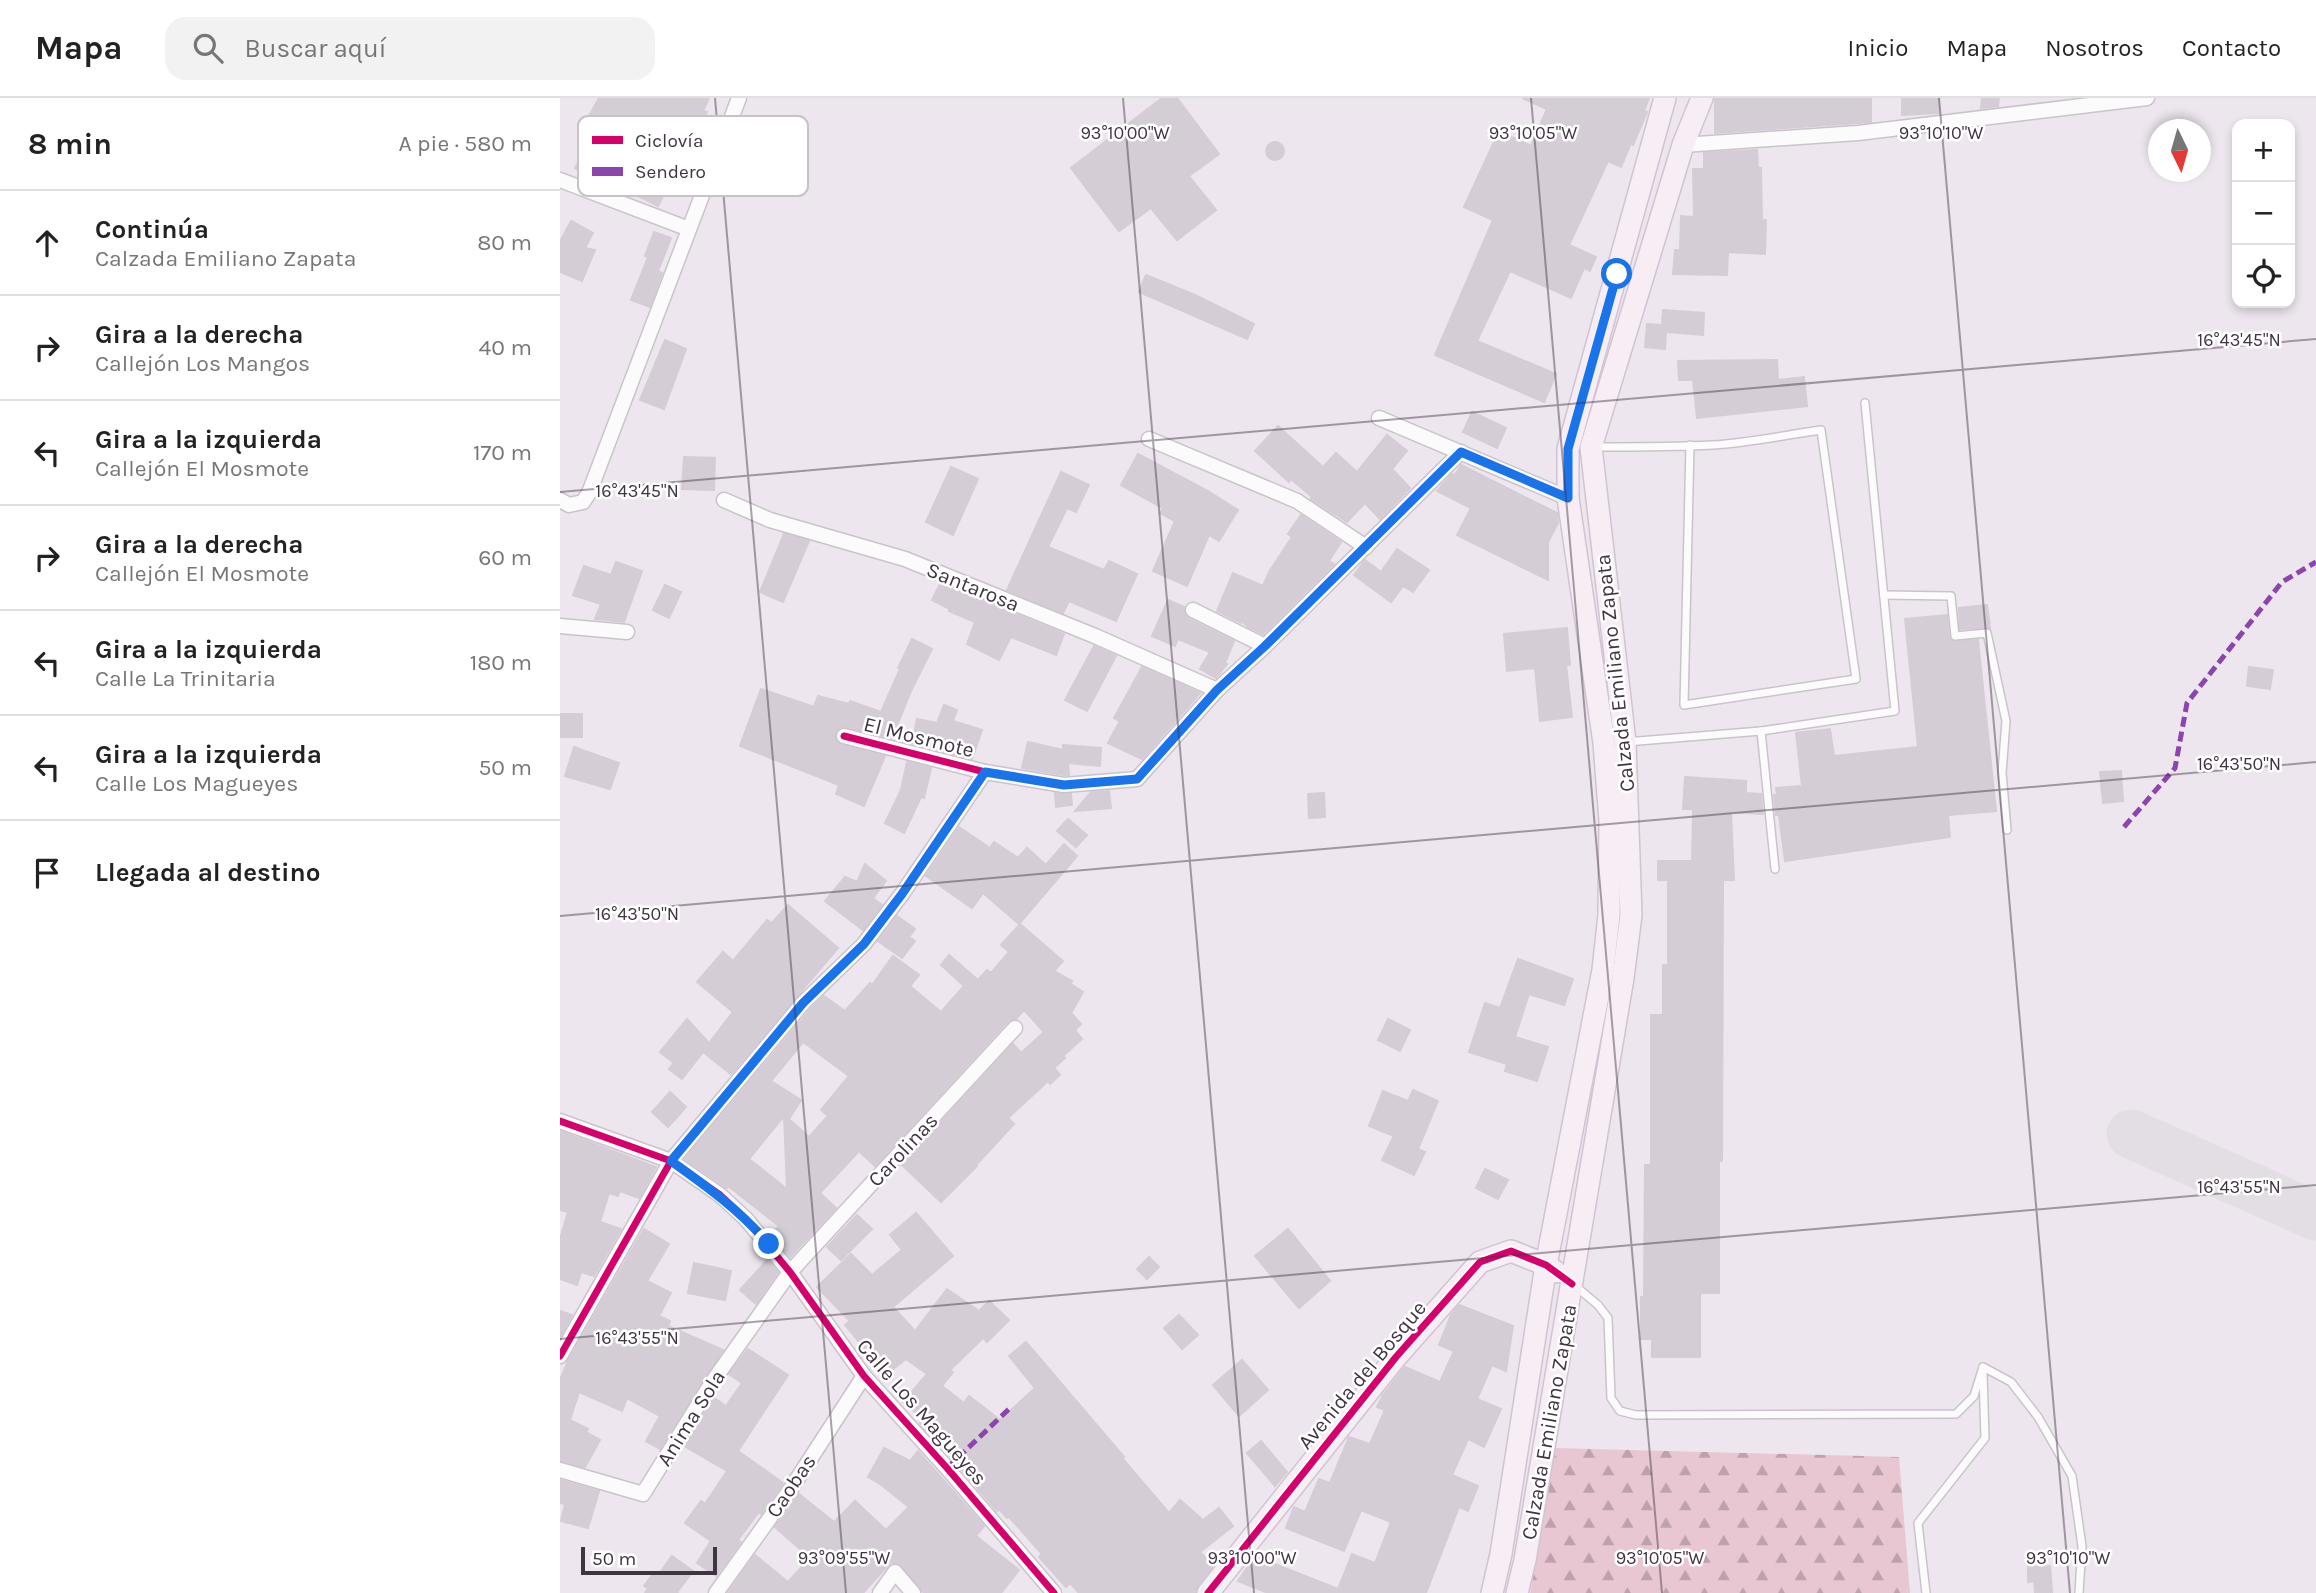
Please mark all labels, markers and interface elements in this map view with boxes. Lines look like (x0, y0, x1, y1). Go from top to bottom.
search box (165, 17, 655, 80)
text: Mapa (35, 29, 123, 67)
icon: search (189, 29, 227, 67)
text: Buscar aquí (245, 33, 386, 64)
text: Inicio (1847, 34, 1908, 62)
text: Mapa (1946, 34, 2007, 62)
text: Nosotros (2045, 34, 2144, 62)
text: Contacto (2182, 34, 2281, 62)
legend (578, 116, 808, 196)
north arrow (2148, 119, 2211, 182)
map controls (2232, 119, 2295, 308)
button: + (2232, 119, 2295, 182)
text: 93°10'00"W (1080, 122, 1170, 144)
text: 93°10'05"W (1489, 122, 1577, 144)
text: 93°10'10"W (1899, 122, 1983, 144)
text: 8 min (28, 126, 112, 162)
text: A pie · 580 m (398, 130, 532, 157)
text: Ciclovía (635, 130, 704, 152)
text: Sendero (635, 161, 706, 183)
button: − (2232, 182, 2295, 245)
text: Continúa (95, 214, 209, 245)
icon: ahead (28, 224, 66, 262)
text: 80 m (477, 229, 532, 256)
text: Calzada Emiliano Zapata (95, 245, 356, 272)
button: locate (2232, 245, 2295, 308)
route start (1601, 258, 1632, 289)
text: Gira a la derecha (95, 319, 304, 350)
icon: right (28, 329, 66, 367)
text: 16°43'45"N (2197, 329, 2281, 351)
text: 40 m (479, 334, 532, 361)
text: Callejón Los Mangos (95, 350, 310, 377)
text: Gira a la izquierda (95, 424, 322, 455)
icon: left (28, 434, 66, 472)
text: 170 m (473, 439, 532, 466)
text: Callejón El Mosmote (95, 455, 309, 482)
text: 16°43'45"N (595, 480, 679, 502)
text: Gira a la derecha (95, 529, 304, 560)
icon: right (28, 539, 66, 577)
text: 60 m (478, 544, 532, 571)
street label: Calzada Emiliano Zapata (1591, 553, 1639, 793)
street label: Santarosa (923, 558, 1023, 616)
text: Callejón El Mosmote (95, 560, 309, 587)
text: Gira a la izquierda (95, 634, 322, 665)
icon: left (28, 644, 66, 682)
text: 180 m (470, 649, 532, 676)
text: Calle La Trinitaria (95, 665, 276, 692)
street label: El Mosmote (861, 712, 977, 762)
text: Gira a la izquierda (95, 739, 322, 770)
icon: left (28, 749, 66, 787)
text: 16°43'50"N (2197, 753, 2281, 775)
text: 50 m (478, 754, 532, 781)
text: Calle Los Magueyes (95, 770, 298, 797)
icon: arrive (28, 854, 66, 892)
text: Llegada al destino (95, 857, 321, 888)
text: 16°43'50"N (595, 903, 679, 925)
street label: Carolinas (863, 1109, 943, 1191)
text: 16°43'55"N (2197, 1176, 2281, 1198)
route end (753, 1228, 784, 1259)
street label: Avenida del Bosque (1293, 1296, 1431, 1454)
street label: Calzada Emiliano Zapata (1516, 1302, 1582, 1542)
text: 16°43'55"N (595, 1327, 679, 1349)
street label: Calle Los Magueyes (852, 1334, 992, 1490)
street label: Anima Sola (652, 1366, 730, 1470)
street label: Caobas (761, 1450, 821, 1522)
scale bar (581, 1544, 718, 1576)
text: 93°09'55"W (798, 1547, 890, 1569)
text: 93°10'00"W (1207, 1547, 1297, 1569)
text: 93°10'05"W (1616, 1547, 1704, 1569)
text: 93°10'10"W (2026, 1547, 2110, 1569)
text: 50 m (592, 1548, 636, 1570)

